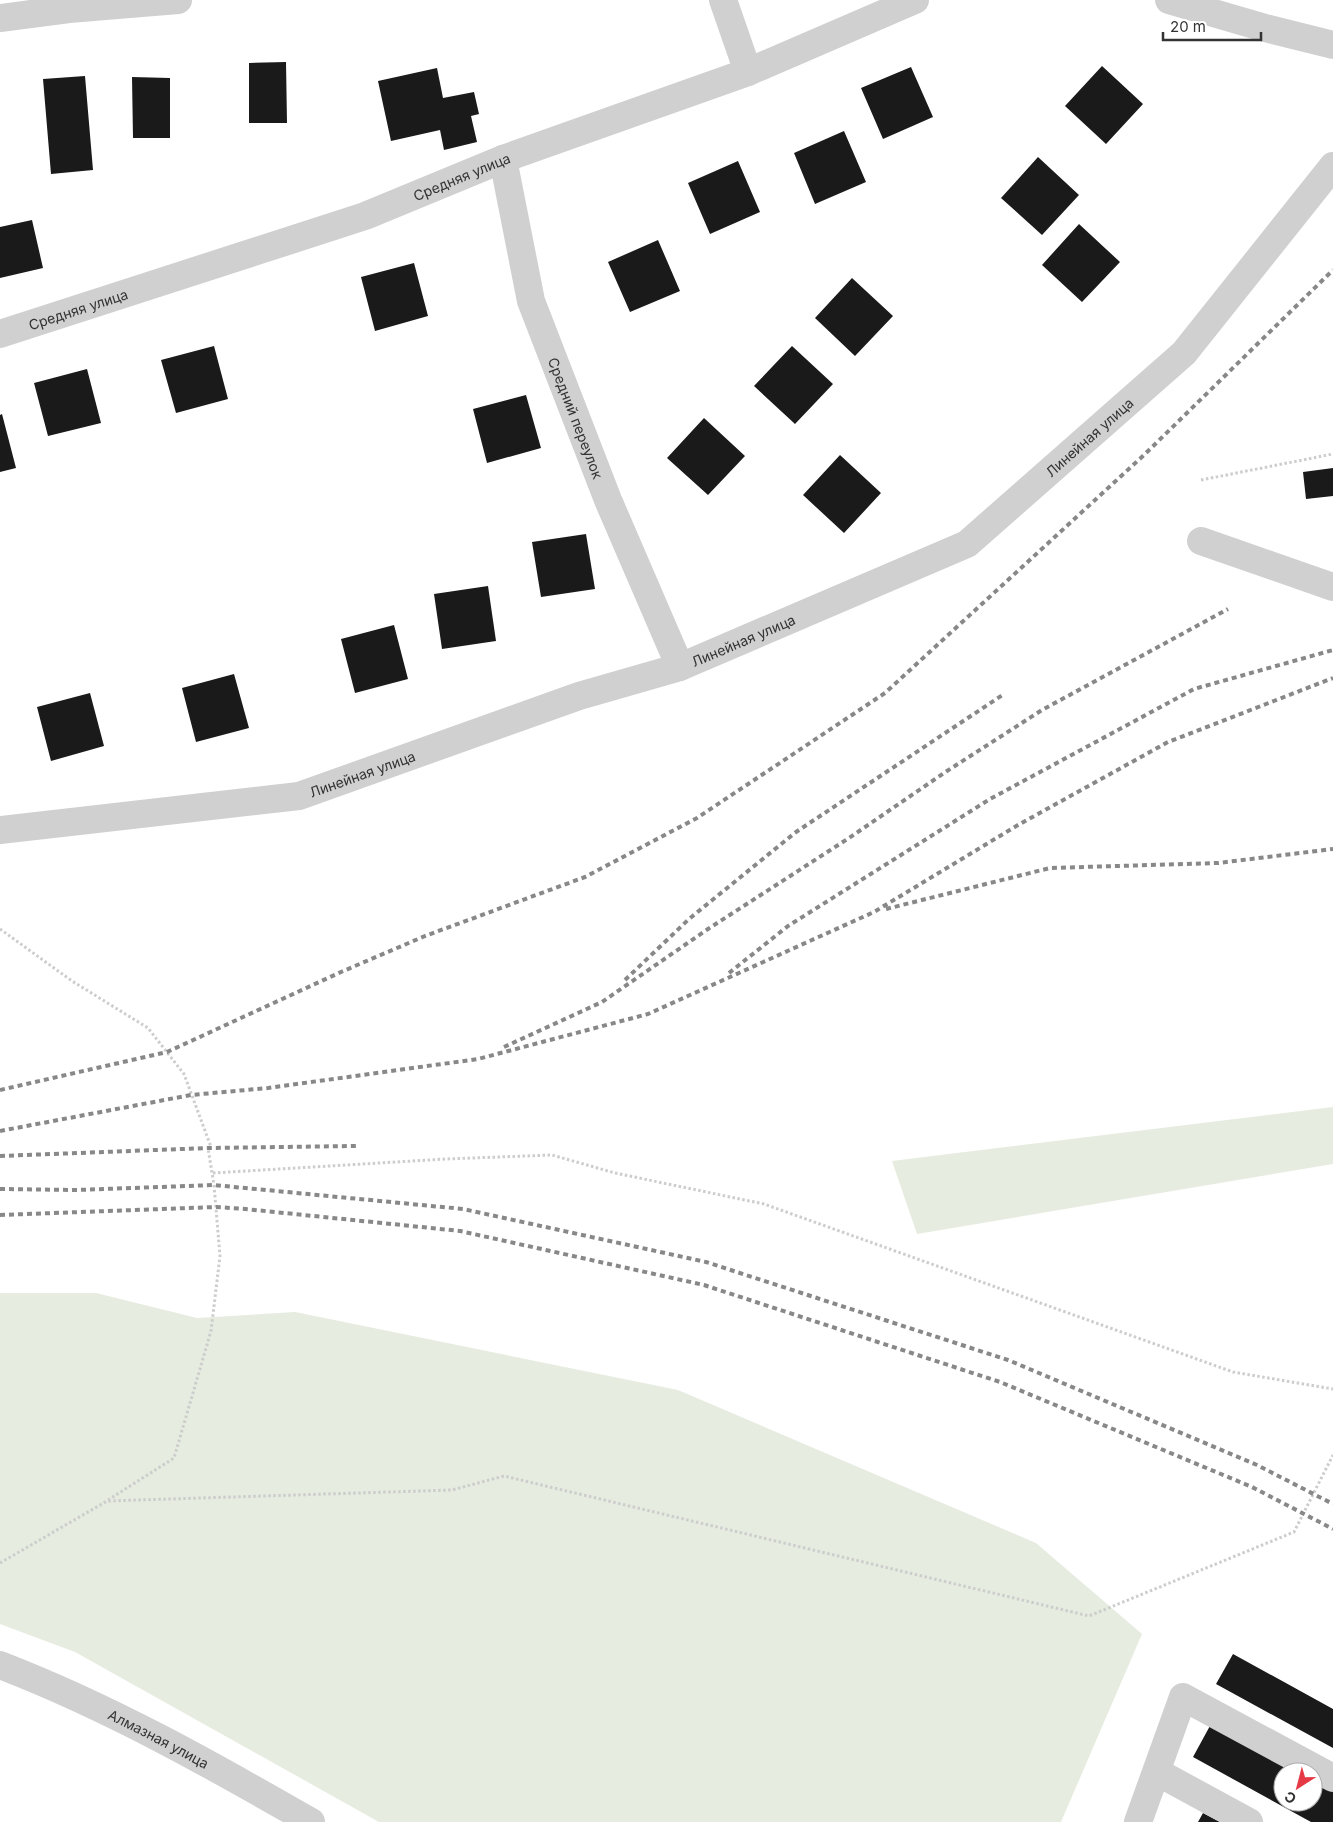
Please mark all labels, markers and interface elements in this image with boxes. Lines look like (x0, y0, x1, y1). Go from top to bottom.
scale bar (1163, 10, 1260, 42)
text: 20 m (1170, 17, 1206, 36)
street label: Средняя улица (410, 149, 512, 204)
street label: Средняя улица (26, 285, 130, 333)
street label: Средний переулок (545, 355, 608, 481)
street label: Линейная улица (1042, 394, 1136, 480)
street label: Линейная улица (689, 610, 798, 670)
street label: Линейная улица (307, 747, 417, 800)
street label: Алмазная улица (106, 1705, 212, 1771)
north arrow (1273, 1762, 1323, 1812)
text: С (1281, 1788, 1299, 1808)

